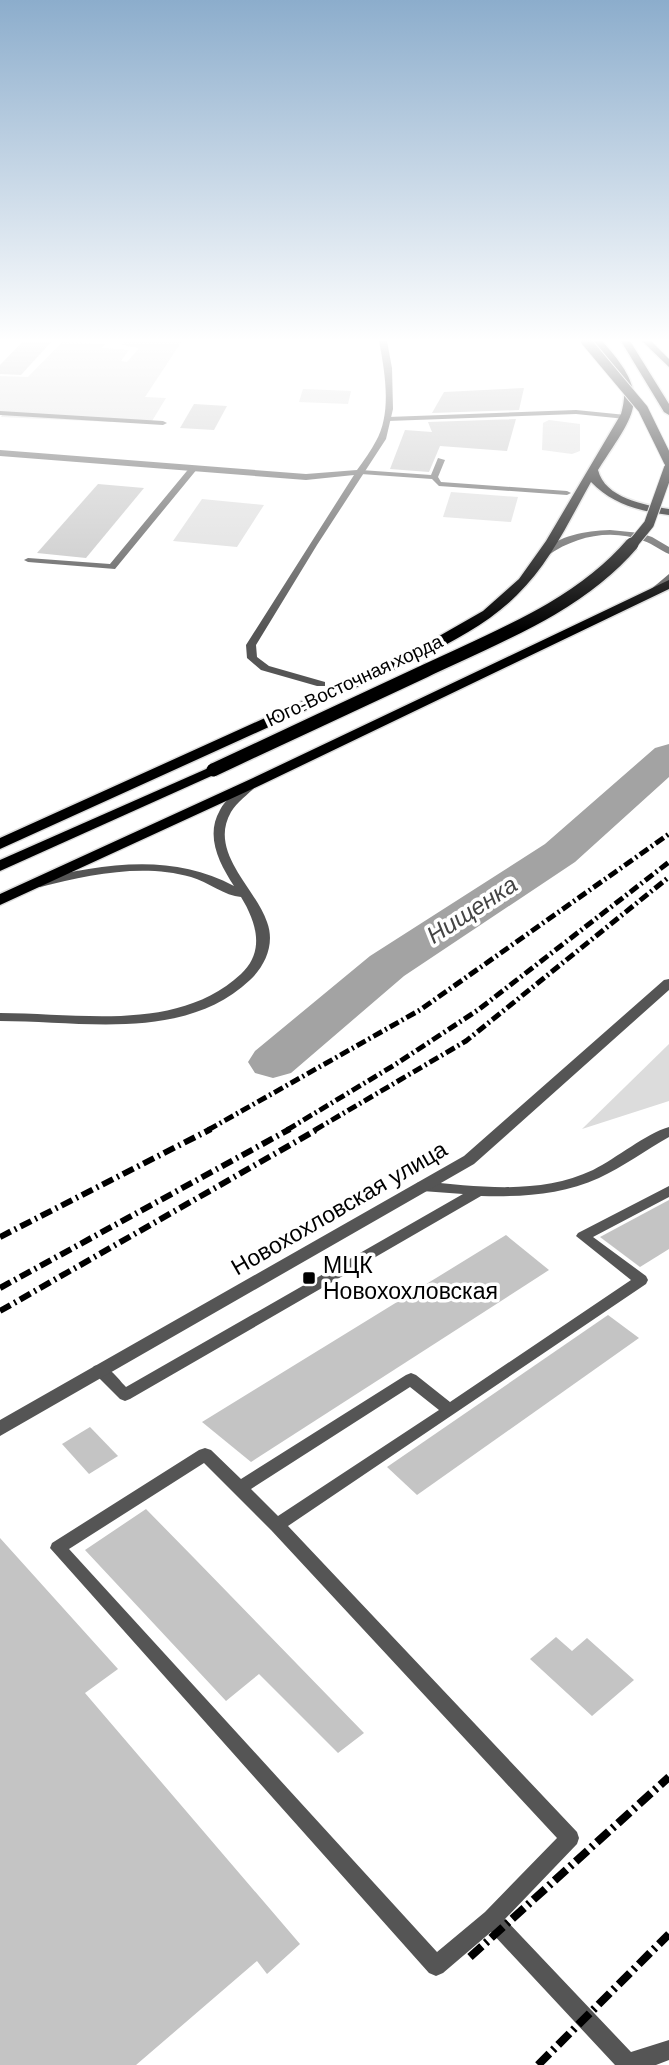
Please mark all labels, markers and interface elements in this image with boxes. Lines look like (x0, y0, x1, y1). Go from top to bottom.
street label: Юго-Восточная хорда (263, 630, 446, 731)
water label: Нищенка (421, 870, 522, 949)
street label: Новохохловская улица (227, 1136, 452, 1280)
place label: МЦК Новохохловская (323, 1252, 498, 1304)
marker: МЦК Новохохловская (301, 1270, 317, 1286)

